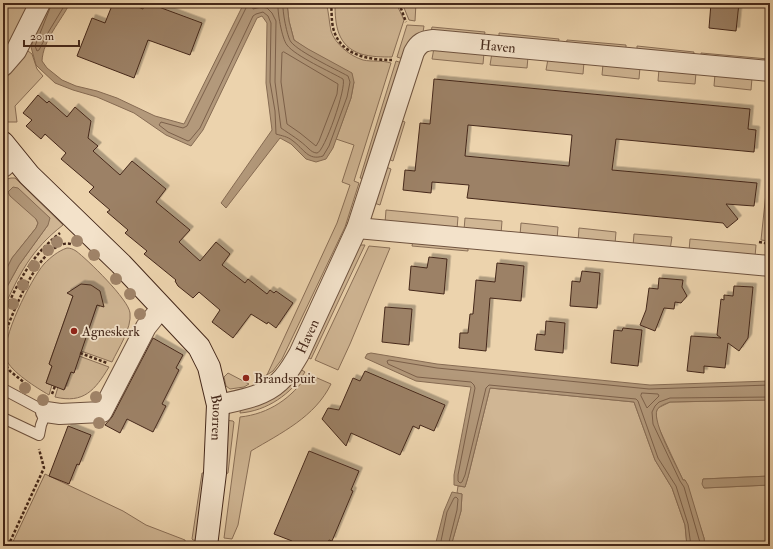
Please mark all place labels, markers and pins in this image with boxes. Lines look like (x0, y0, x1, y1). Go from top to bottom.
place label: Agneskerk (81, 323, 140, 340)
marker: Agneskerk (69, 326, 79, 336)
place label: Brandspuit (254, 370, 316, 388)
marker: Brandspuit (241, 373, 251, 383)

